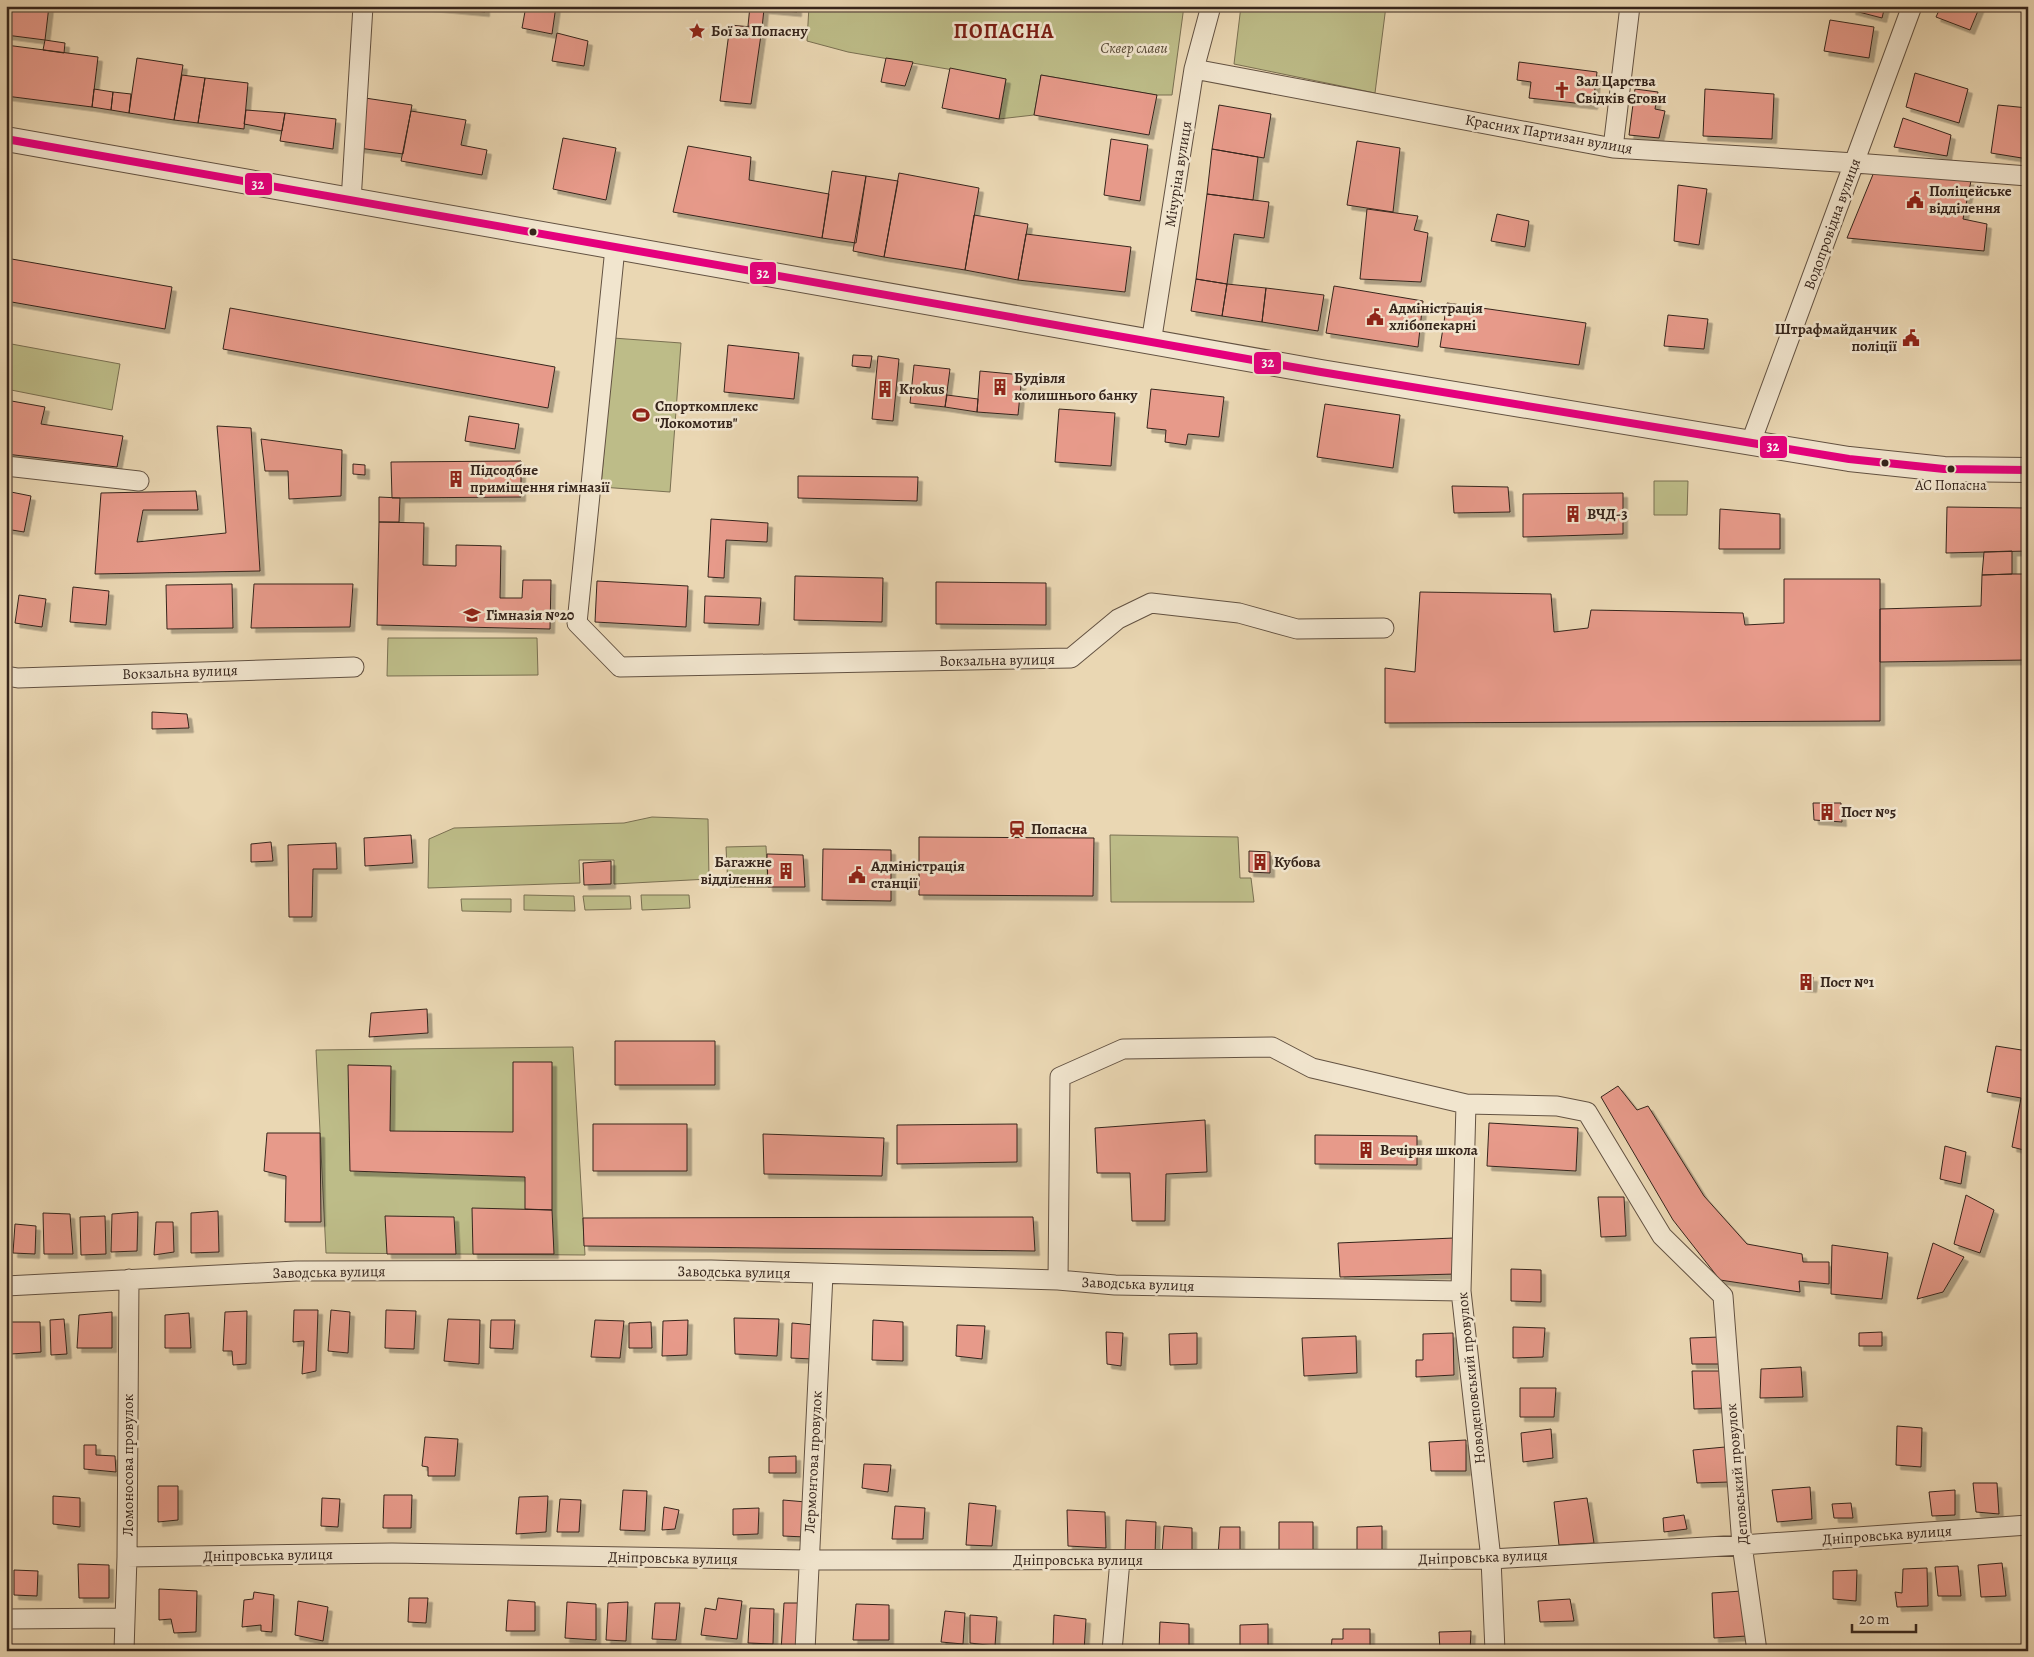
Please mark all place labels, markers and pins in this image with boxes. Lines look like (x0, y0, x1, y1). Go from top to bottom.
place icon: Бої за Попасну (687, 21, 707, 41)
place label: Бої за Попасну (711, 21, 808, 41)
place label: Зал Царства Свідків Єгови (1576, 71, 1667, 108)
church icon: Зал Царства Свідків Єгови (1552, 80, 1572, 100)
place label: Поліцейське відділення (1929, 181, 2012, 218)
public building icon: Поліцейське відділення (1905, 190, 1925, 210)
unlabelled marker (528, 227, 538, 237)
place label: Адміністрація хлібопекарні (1388, 298, 1483, 335)
public building icon: Адміністрація хлібопекарні (1365, 307, 1385, 327)
place label: Штрафмайданчик поліції (1775, 319, 1898, 356)
public building icon: Штрафмайданчик поліції (1901, 328, 1921, 348)
place label: Будівля колишнього банку (1014, 368, 1138, 405)
building icon: Будівля колишнього банку (990, 377, 1010, 397)
building icon: Krokus (875, 379, 895, 399)
place label: Krokus (899, 379, 945, 399)
place label: Спорткомплекс "Локомотив" (655, 396, 758, 433)
sports icon: Спорткомплекс "Локомотив" (631, 405, 651, 425)
unlabelled marker (1880, 458, 1890, 468)
place label: Підсодбне приміщення гімназії (470, 460, 610, 497)
marker: АС Попасна (1946, 464, 1956, 474)
building icon: Підсодбне приміщення гімназії (446, 469, 466, 489)
place label: АС Попасна (1914, 476, 1987, 495)
building icon: ВЧД-3 (1563, 504, 1583, 524)
place label: ВЧД-3 (1587, 504, 1628, 524)
school or university icon: Гімназія №20 (462, 605, 482, 625)
place label: Гімназія №20 (486, 605, 575, 625)
building icon: Пост №5 (1817, 802, 1837, 822)
place label: Пост №5 (1841, 802, 1896, 822)
station icon: Попасна (1007, 819, 1027, 839)
place label: Попасна (1031, 819, 1088, 839)
place label: Багажне відділення (700, 852, 772, 889)
building icon: Кубова (1250, 852, 1270, 872)
place label: Кубова (1274, 852, 1321, 872)
place label: Адміністрація станції (870, 856, 965, 893)
building icon: Багажне відділення (776, 861, 796, 881)
public building icon: Адміністрація станції (847, 865, 867, 885)
building icon: Пост №1 (1796, 972, 1816, 992)
place label: Пост №1 (1820, 972, 1875, 992)
building icon: Вечірня школа (1356, 1140, 1376, 1160)
place label: Вечірня школа (1380, 1140, 1479, 1160)

